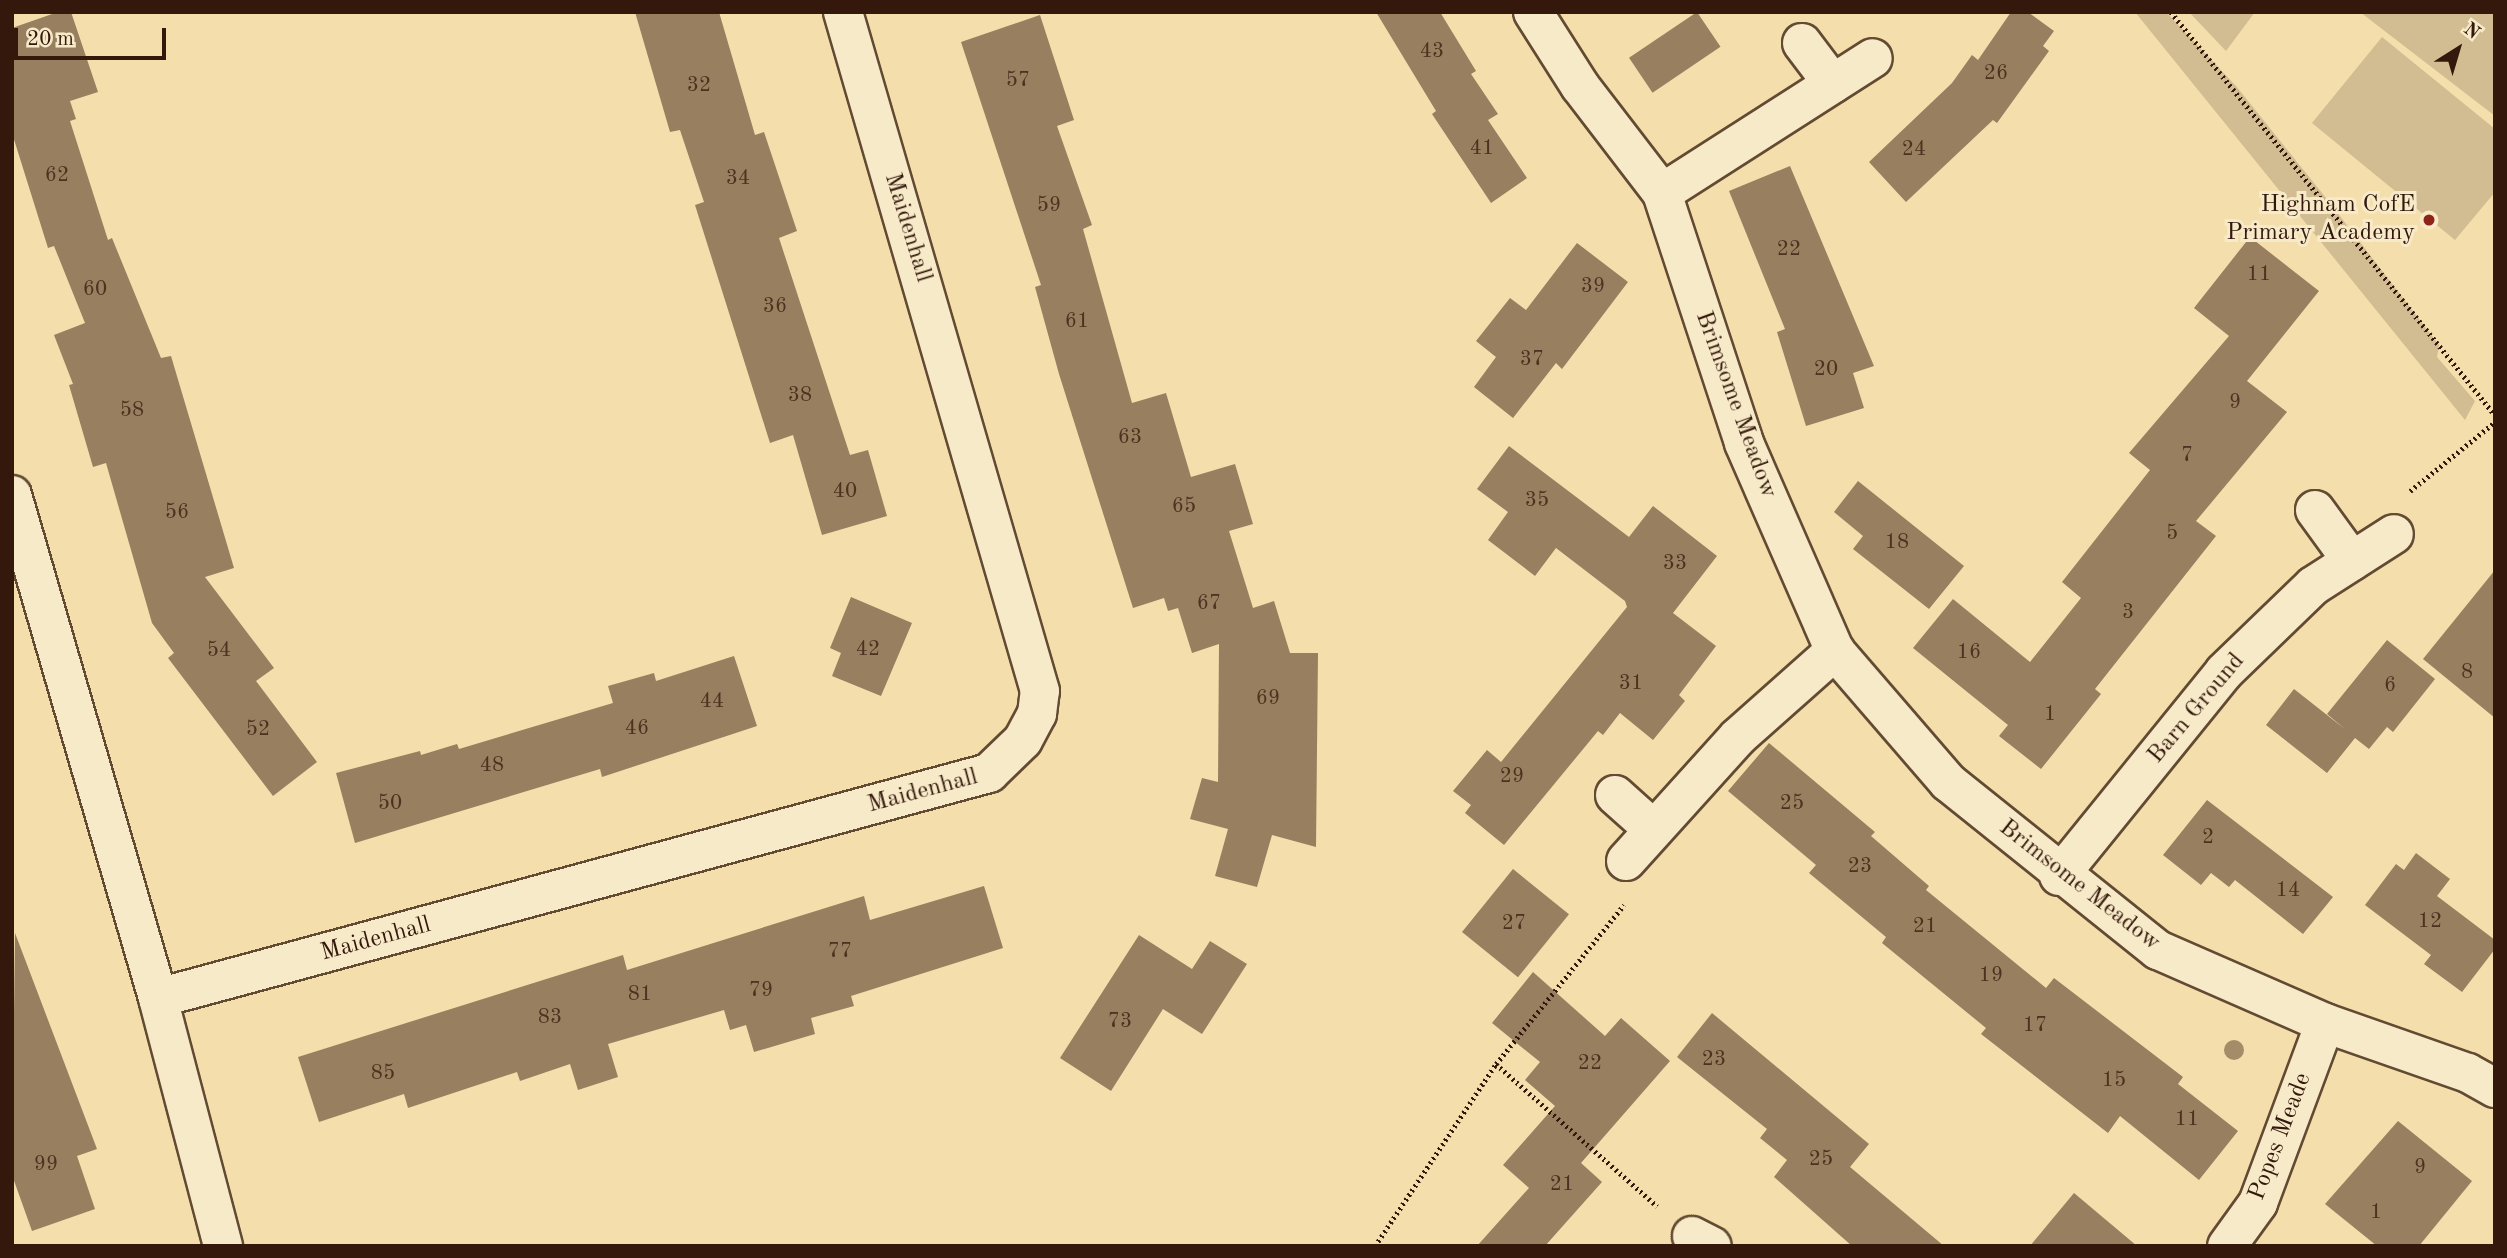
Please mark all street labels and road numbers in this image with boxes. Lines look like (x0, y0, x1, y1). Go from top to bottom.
street label: Maidenhall (877, 170, 937, 286)
street label: Brimsome Meadow (1688, 308, 1782, 502)
street label: Barn Ground (2142, 648, 2252, 770)
street label: Maidenhall (865, 763, 981, 821)
street label: Brimsome Meadow (1993, 814, 2165, 958)
street label: Maidenhall (318, 911, 434, 969)
street label: Popes Meade (2244, 1069, 2318, 1205)

